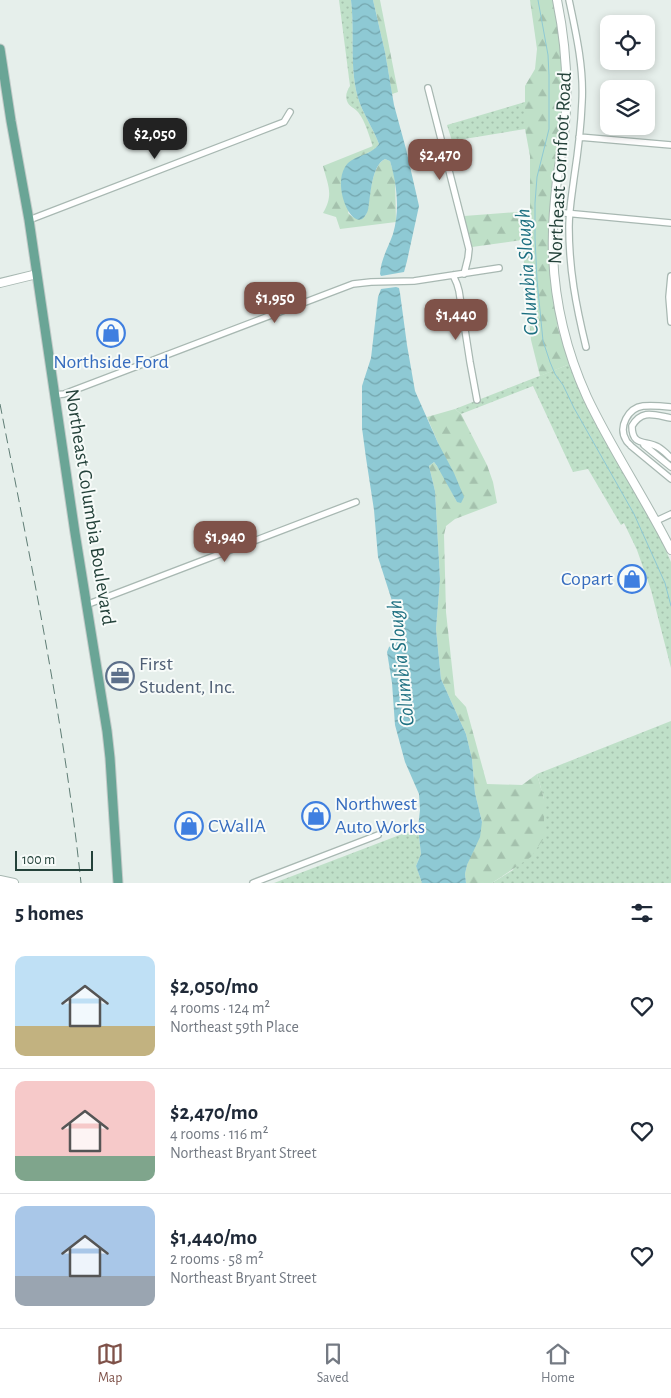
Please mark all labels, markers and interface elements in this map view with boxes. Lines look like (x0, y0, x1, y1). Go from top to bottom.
map controls (600, 15, 655, 135)
button: locate (600, 15, 655, 70)
street label: Northeast Cornfoot Road (545, 71, 575, 265)
button: layers (600, 80, 655, 135)
pin: $2,050 (114, 118, 196, 160)
text: $2,050 (134, 126, 176, 142)
pin: $2,470 (399, 138, 481, 181)
text: $2,470 (419, 147, 461, 163)
water label: Columbia Slough (512, 208, 542, 336)
pin: $1,950 (234, 282, 316, 324)
text: $1,950 (255, 290, 295, 306)
pin: $1,440 (415, 298, 497, 341)
text: $1,440 (435, 307, 477, 323)
shop icon: Northside Ford (96, 318, 126, 348)
place label: Northside Ford (53, 352, 169, 372)
street label: Northeast Columbia Boulevard (61, 388, 119, 626)
pin: $1,940 (184, 520, 266, 563)
text: $1,940 (205, 529, 245, 545)
shop icon: Copart (617, 564, 647, 594)
place label: Copart (561, 569, 614, 589)
water label: Columbia Slough (384, 599, 418, 727)
place label: First Student, Inc. (139, 654, 236, 697)
office icon: First Student, Inc. (105, 661, 135, 691)
place label: Northwest Auto Works (335, 794, 425, 837)
shop icon: Northwest Auto Works (301, 801, 331, 831)
shop icon: CWallA (174, 811, 204, 841)
place label: CWallA (208, 816, 266, 836)
scale bar (15, 848, 92, 871)
text: 100 m (22, 853, 55, 867)
icon: filters (628, 899, 656, 927)
text: 5 homes (15, 903, 84, 924)
icon: home (55, 976, 115, 1036)
text: $2,050/mo (170, 976, 258, 997)
icon: heart (628, 992, 656, 1020)
text: 4 rooms · 124 m² (170, 1000, 270, 1016)
text: Northeast 59th Place (170, 1019, 299, 1035)
icon: home (55, 1101, 115, 1161)
text: $2,470/mo (170, 1102, 258, 1123)
icon: heart (628, 1117, 656, 1145)
text: 4 rooms · 116 m² (170, 1126, 268, 1142)
text: Northeast Bryant Street (170, 1145, 317, 1161)
icon: home (55, 1226, 115, 1286)
text: $1,440/mo (170, 1227, 257, 1248)
icon: heart (628, 1242, 656, 1270)
text: 2 rooms · 58 m² (170, 1251, 264, 1267)
text: Northeast Bryant Street (170, 1270, 317, 1286)
tab: Map (96, 1340, 124, 1387)
tab: Saved (317, 1340, 349, 1387)
tab: Home (541, 1340, 575, 1387)

